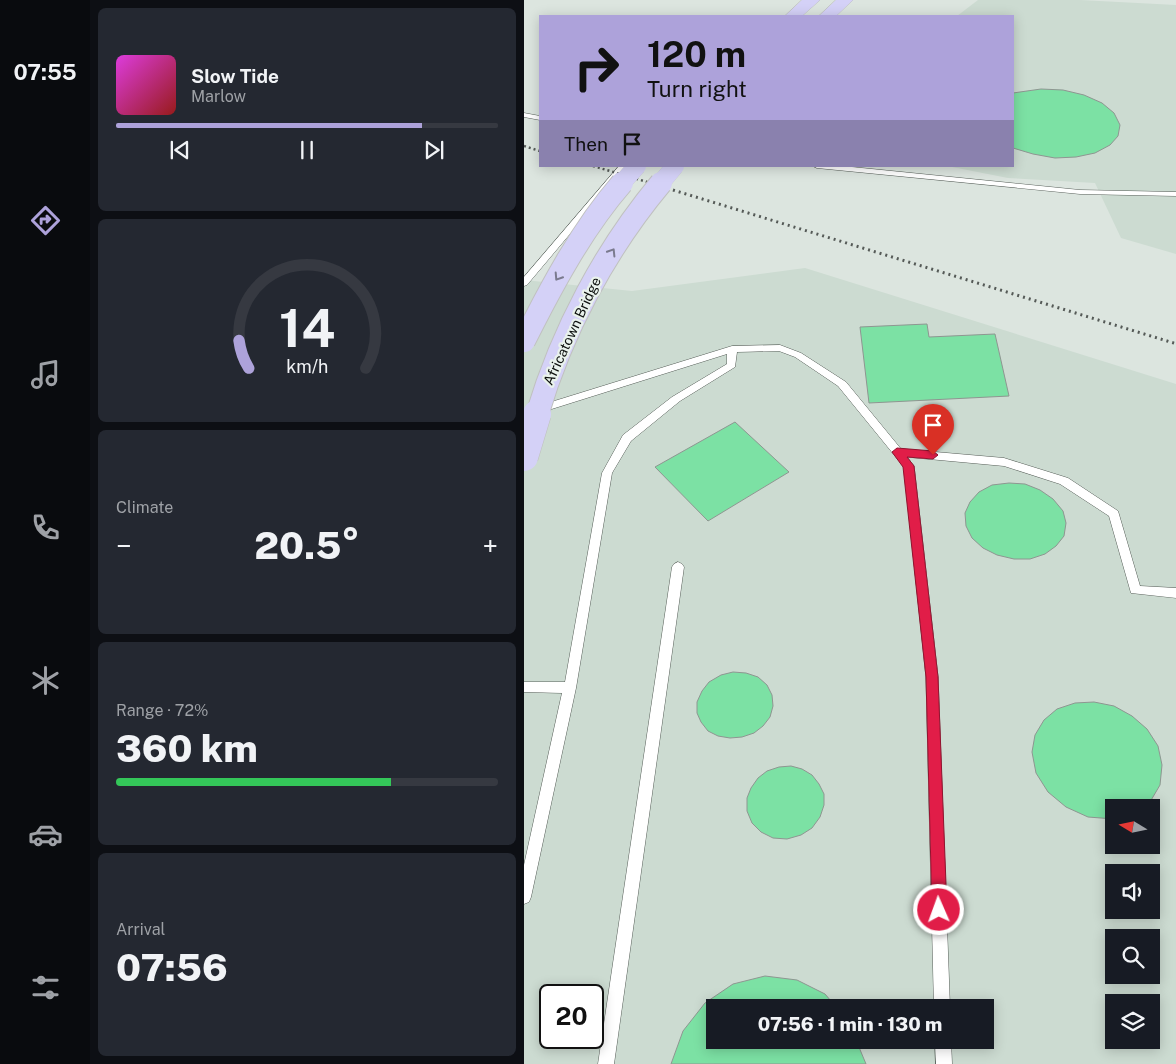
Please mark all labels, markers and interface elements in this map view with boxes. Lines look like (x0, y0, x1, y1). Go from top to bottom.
text: 120 m (647, 34, 746, 75)
icon: right (564, 35, 629, 100)
text: 07:55 (13, 59, 77, 85)
text: Slow Tide (191, 65, 279, 87)
text: Turn right (647, 76, 747, 102)
text: Marlow (191, 87, 246, 106)
icon: arrive (618, 130, 646, 158)
text: Then (564, 133, 608, 155)
icon: previous (166, 136, 194, 164)
icon: pause (293, 136, 321, 164)
icon: next (420, 136, 448, 164)
icon: directions (28, 203, 63, 238)
one-way arrow (606, 249, 616, 258)
one-way arrow (554, 271, 564, 280)
street label: Africatown Bridge (540, 274, 604, 387)
text: 14 (279, 298, 335, 359)
text: km/h (286, 356, 328, 377)
icon: music (28, 357, 63, 392)
pin (912, 404, 954, 455)
icon: arrive (919, 411, 947, 439)
text: Climate (116, 498, 173, 517)
icon: phone (28, 510, 63, 545)
text: 20.5° (254, 523, 360, 568)
text: − (116, 529, 132, 562)
text: + (482, 529, 498, 562)
icon: climate (28, 663, 63, 698)
text: Range · 72% (116, 701, 208, 720)
text: 360 km (116, 726, 258, 771)
north arrow (1105, 799, 1160, 854)
map controls (1105, 799, 1160, 1049)
icon: car (28, 817, 63, 852)
button: sound (1105, 864, 1160, 919)
position arrow (912, 883, 964, 935)
text: Arrival (116, 920, 165, 939)
button: search (1105, 929, 1160, 984)
text: 07:56 (116, 945, 228, 990)
icon: filters (28, 970, 63, 1005)
speed limit sign: 20 (539, 984, 604, 1049)
button: layers (1105, 994, 1160, 1049)
text: 07:56 · 1 min · 130 m (758, 1013, 942, 1035)

